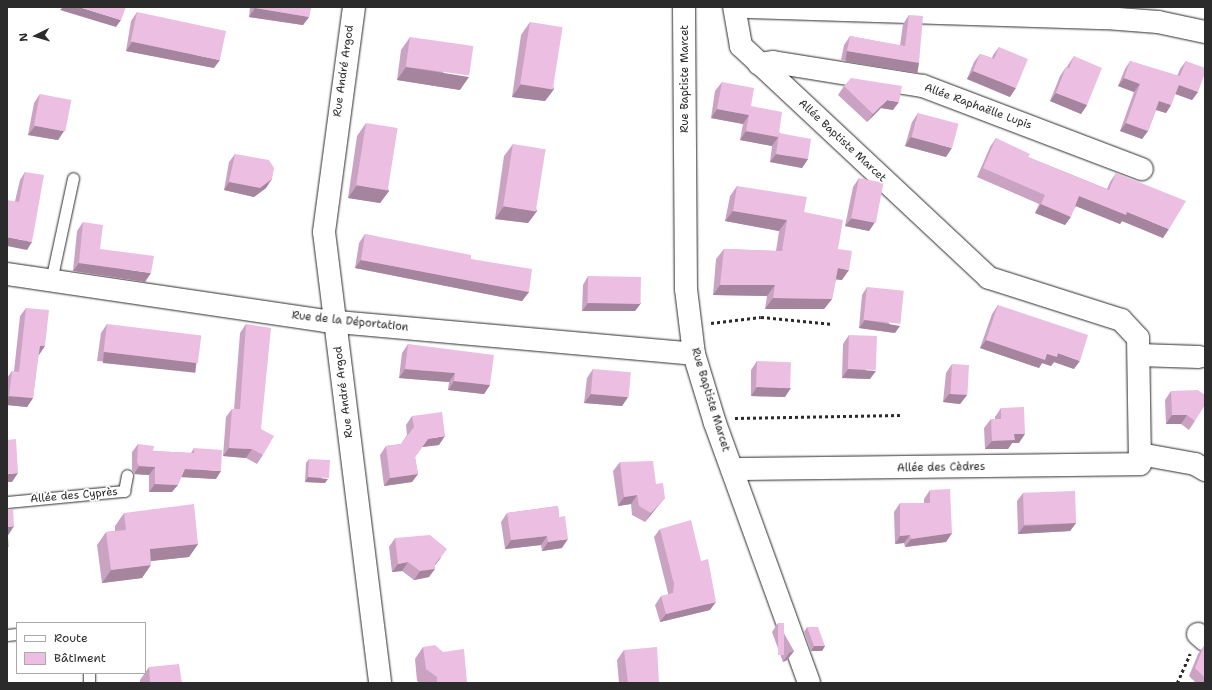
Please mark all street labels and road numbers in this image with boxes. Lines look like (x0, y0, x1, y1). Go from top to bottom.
street label: Rue André Argod (331, 24, 357, 118)
street label: Rue Baptiste Marcet (678, 25, 692, 133)
street label: Allée Raphaëlle Lupis (922, 81, 1034, 133)
street label: Allée Baptiste Marcet (795, 97, 889, 185)
street label: Rue de la Déportation (291, 309, 409, 335)
street label: Rue André Argod (332, 345, 356, 439)
street label: Rue Baptiste Marcet (688, 346, 732, 454)
street label: Allée des Cèdres (897, 461, 985, 475)
street label: Allée des Cyprès (30, 486, 118, 506)

